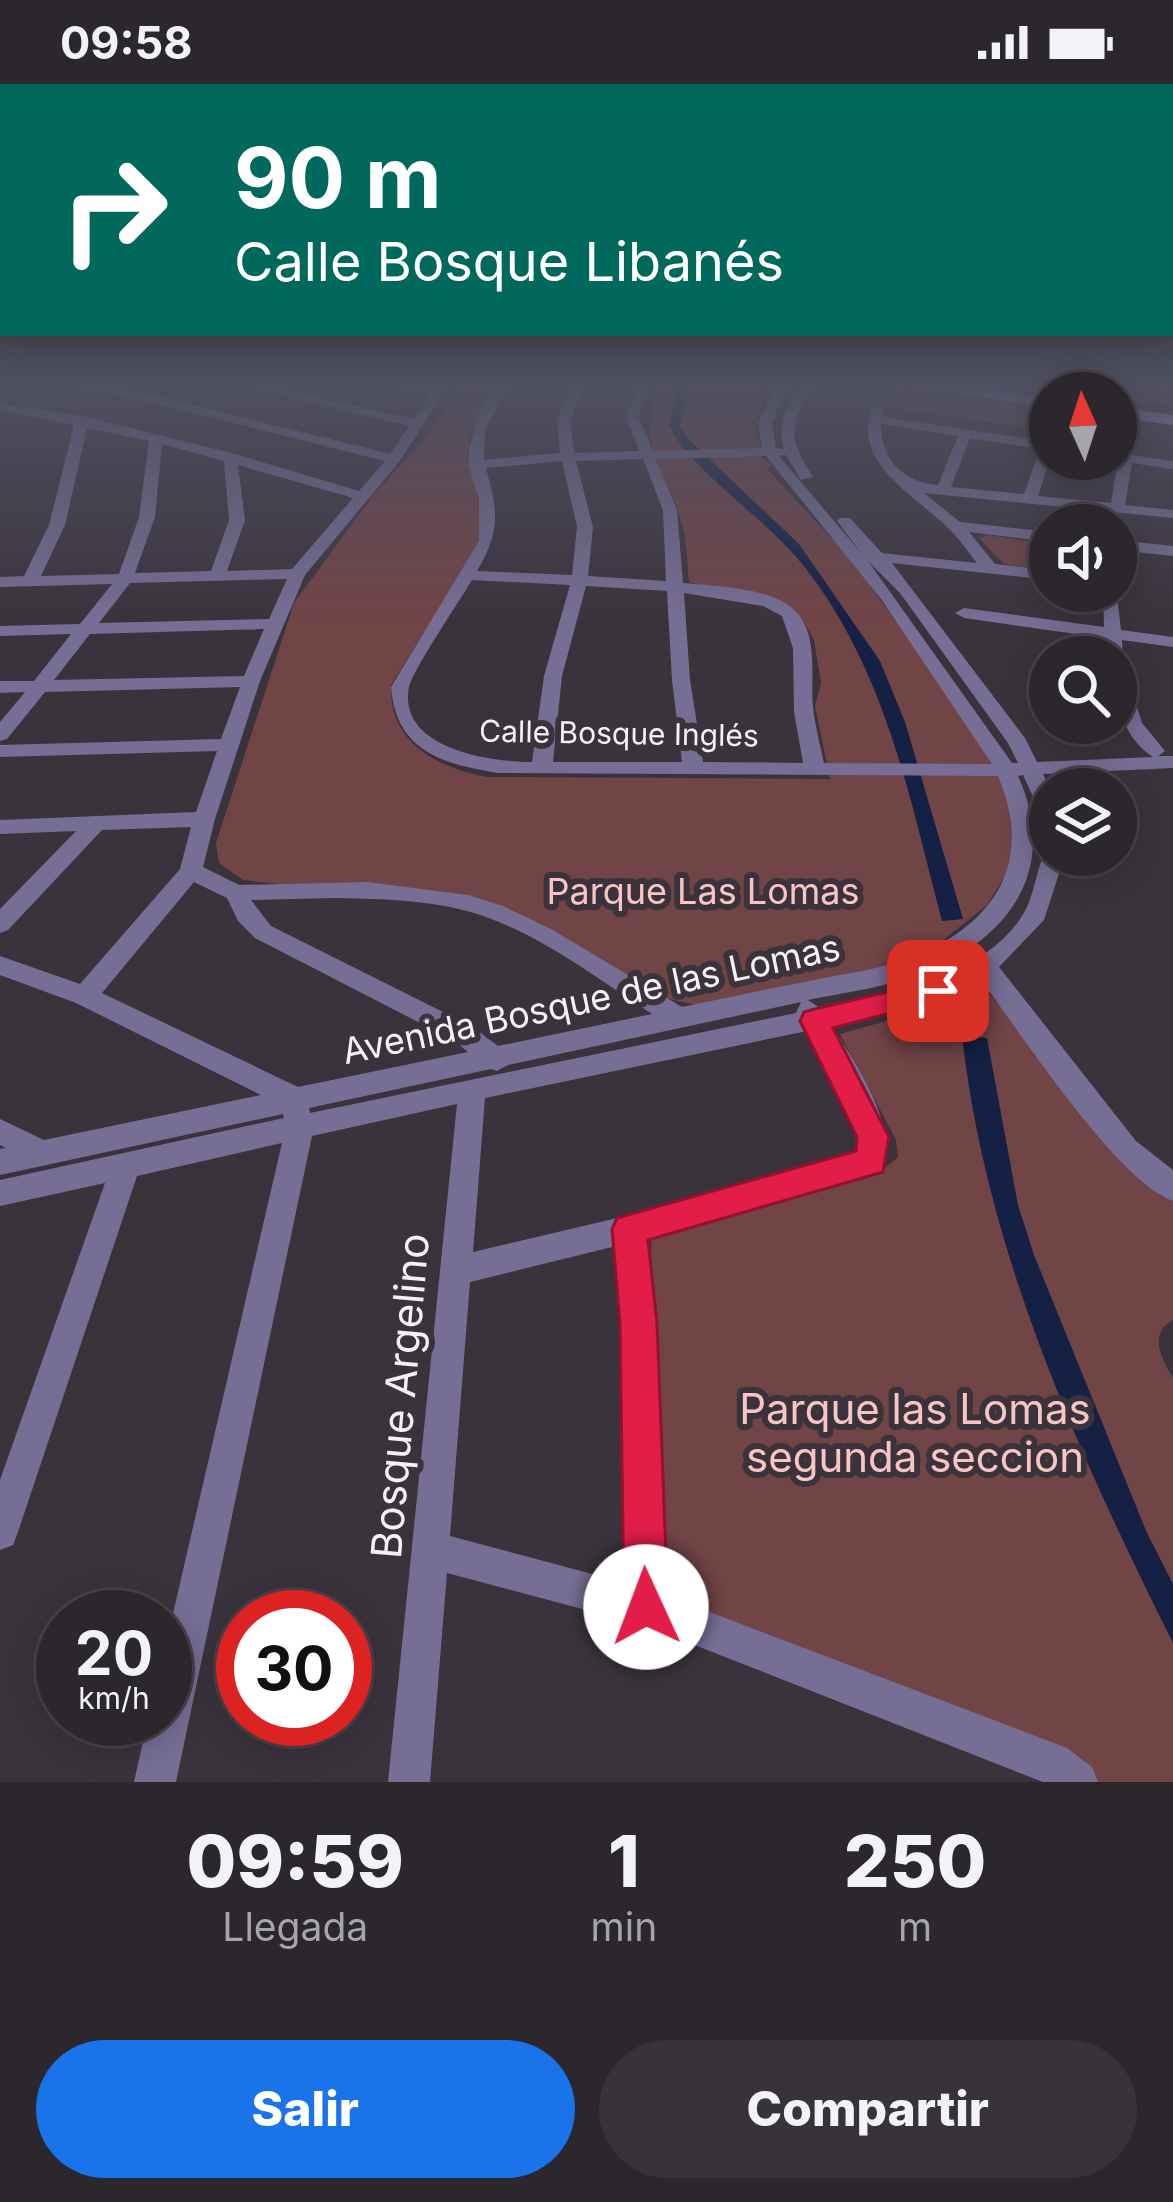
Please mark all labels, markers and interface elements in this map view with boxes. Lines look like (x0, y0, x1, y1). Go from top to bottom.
text: 09:58 (60, 15, 193, 70)
text: 90 m (234, 127, 442, 228)
icon: right (36, 132, 192, 288)
text: Calle Bosque Libanés (234, 229, 784, 294)
north arrow (1029, 372, 1137, 480)
map controls (1029, 372, 1137, 876)
button: sound (1029, 504, 1137, 612)
button: search (1029, 636, 1137, 744)
street label: Calle Bosque Inglés (479, 713, 759, 753)
button: layers (1029, 768, 1137, 876)
park label: Parque Las Lomas (547, 869, 860, 913)
street label: Avenida Bosque de las Lomas (338, 925, 844, 1073)
pin (887, 940, 989, 1042)
icon: arrive (905, 958, 971, 1024)
street label: Bosque Argelino (360, 1231, 439, 1561)
park label: Parque las Lomas segunda seccion (739, 1383, 1091, 1482)
position arrow (583, 1544, 709, 1670)
speed limit sign: 30 (216, 1590, 372, 1746)
text: 20 (75, 1617, 153, 1689)
text: km/h (78, 1680, 150, 1716)
text: 09:59 (187, 1817, 404, 1904)
text: 1 (608, 1817, 640, 1904)
text: 250 (844, 1817, 986, 1904)
text: Llegada (222, 1903, 368, 1950)
text: min (591, 1903, 657, 1950)
text: m (898, 1903, 932, 1950)
button: Salir (36, 2040, 575, 2178)
button: Compartir (599, 2040, 1137, 2178)

